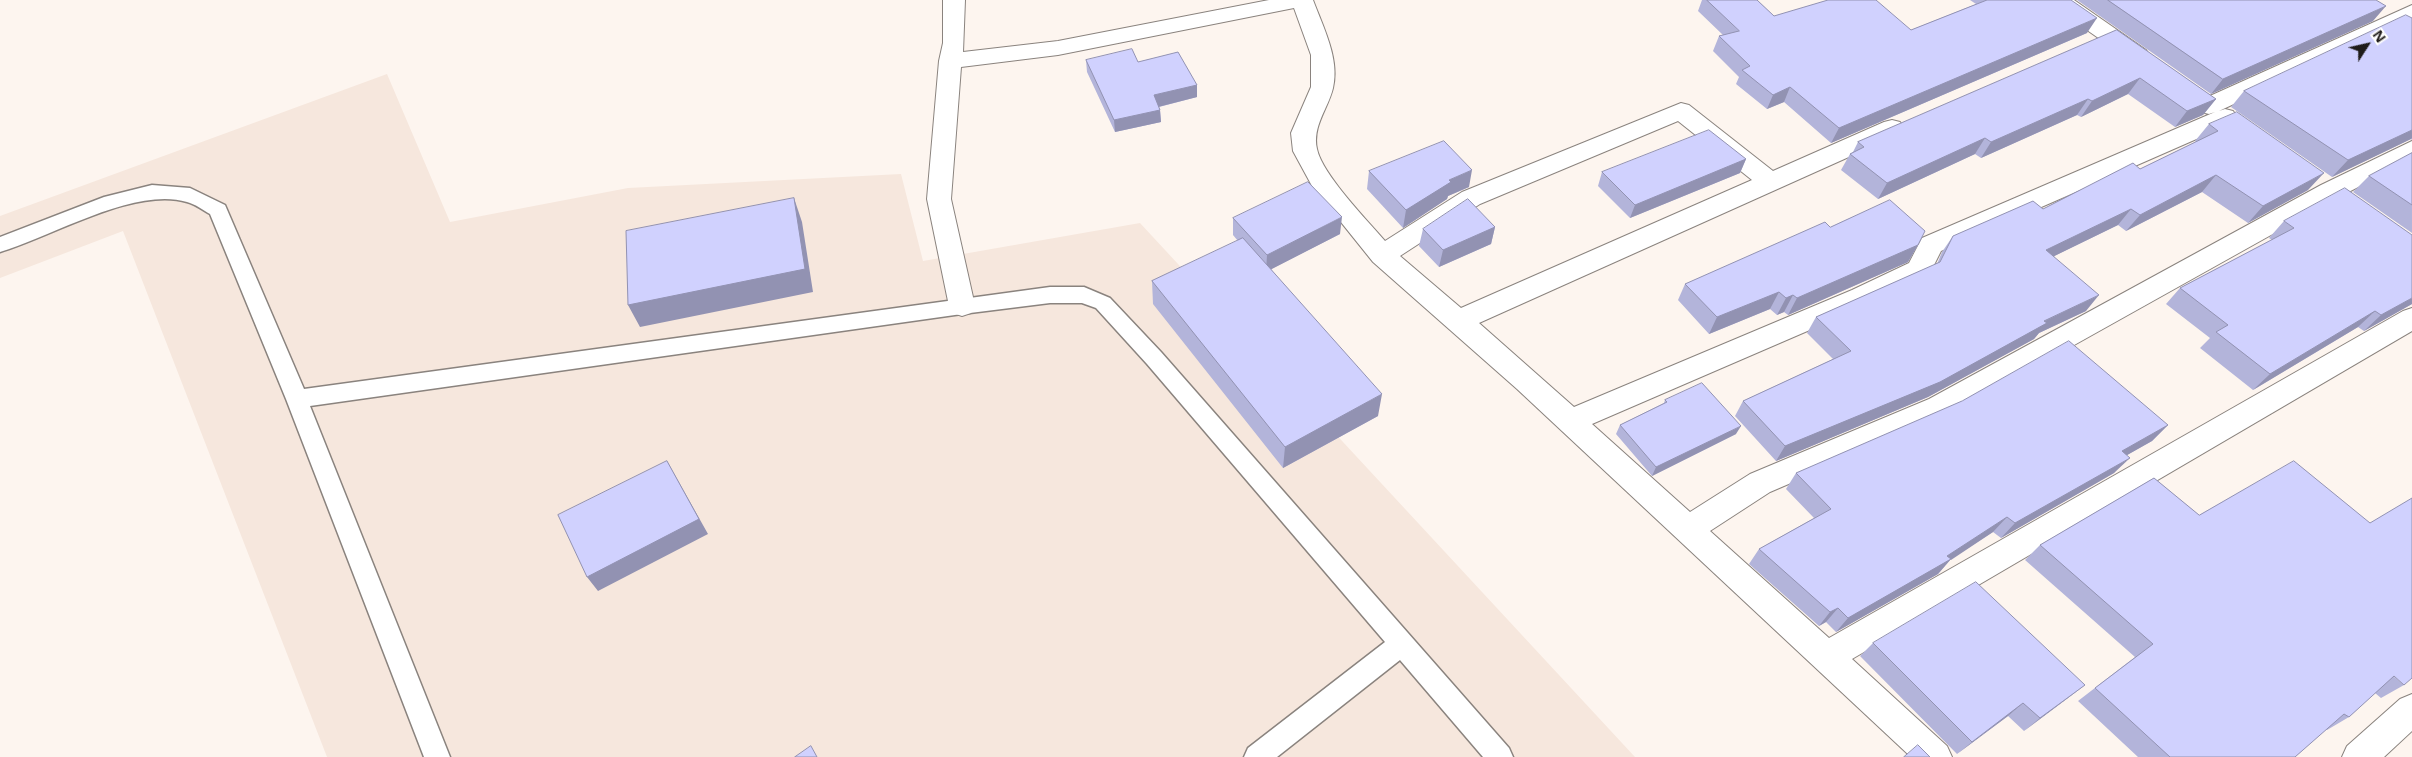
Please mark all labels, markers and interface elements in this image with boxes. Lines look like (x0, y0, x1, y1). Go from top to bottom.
north arrow (2342, 20, 2392, 70)
text: N (2369, 26, 2391, 46)

